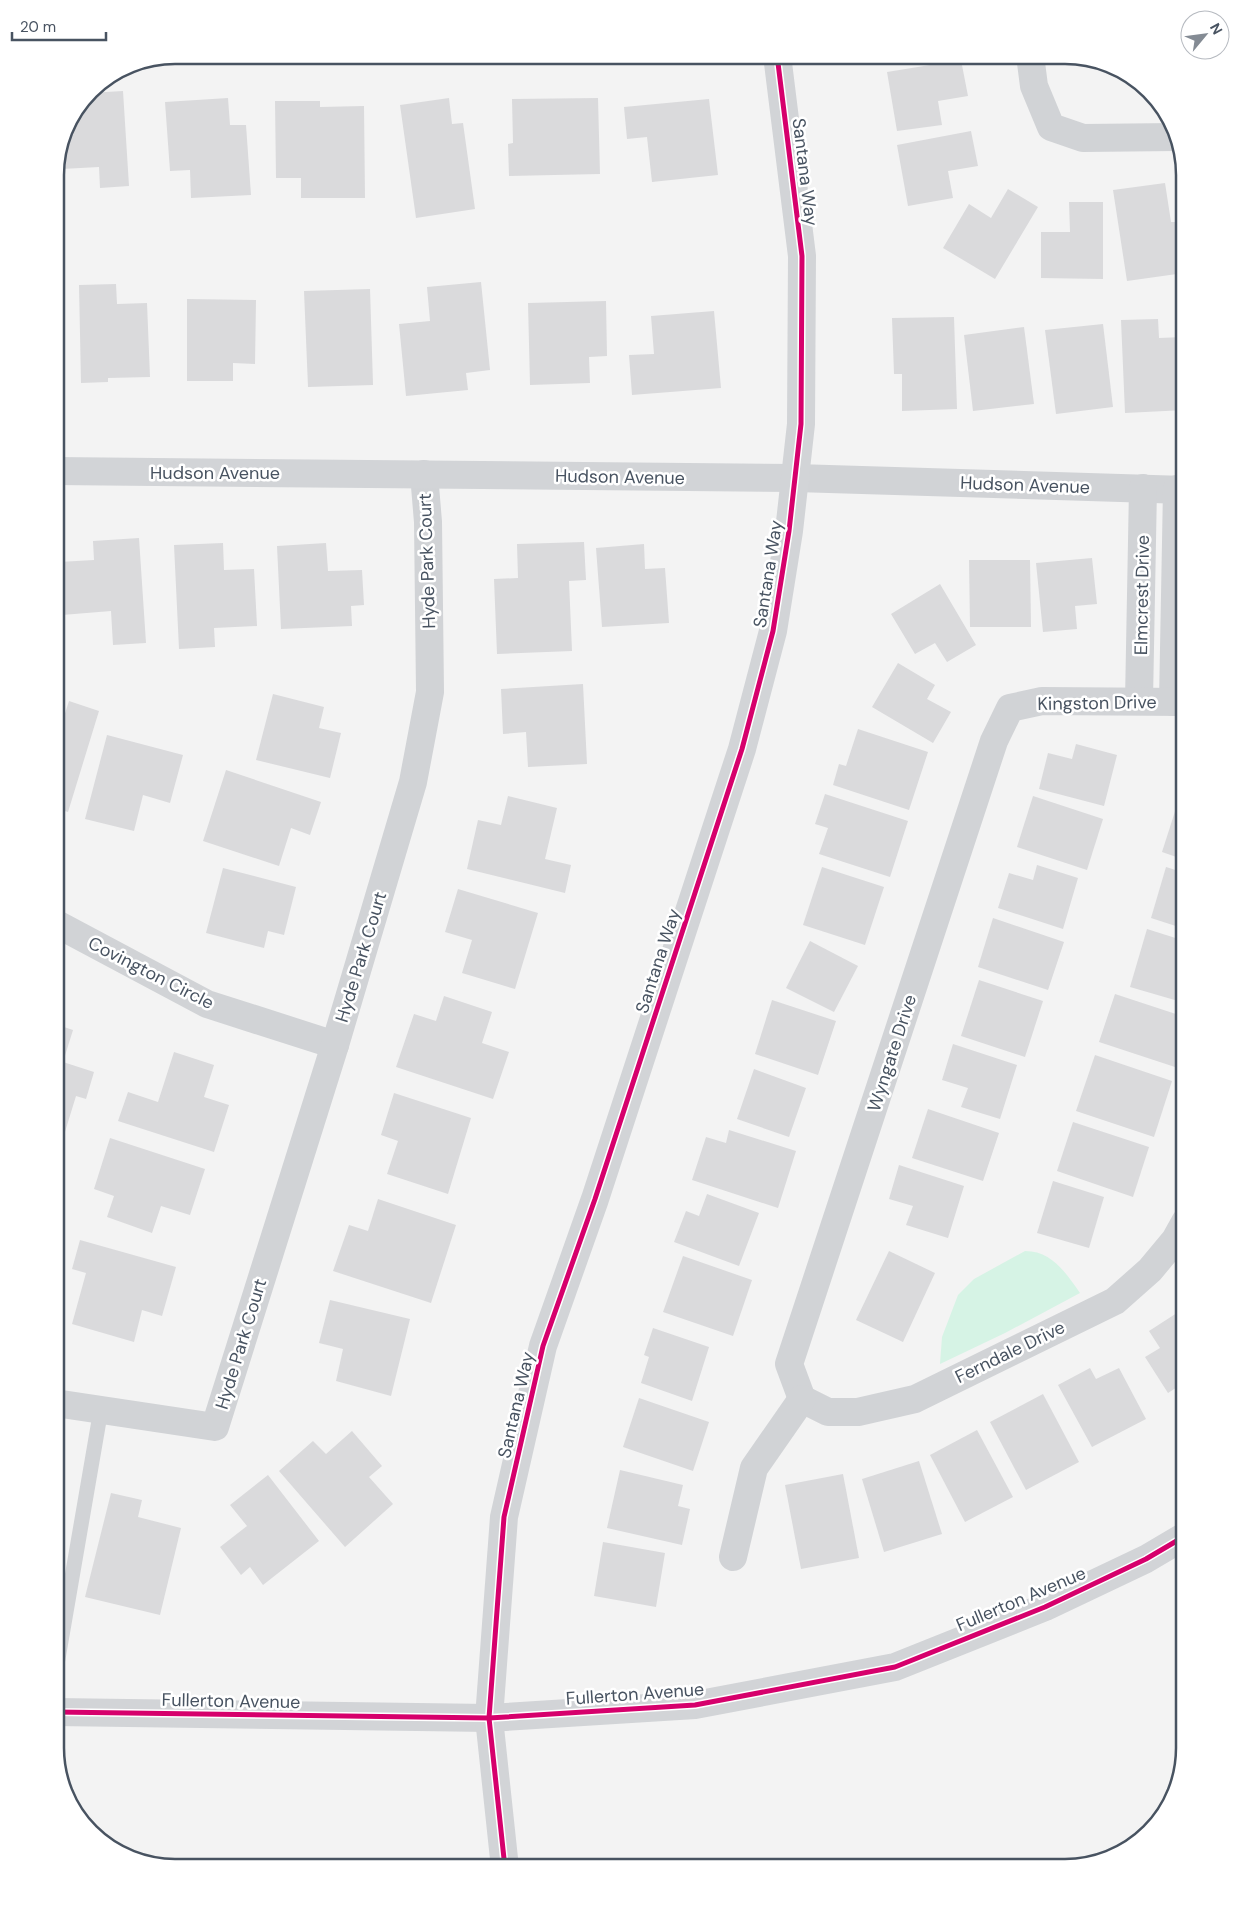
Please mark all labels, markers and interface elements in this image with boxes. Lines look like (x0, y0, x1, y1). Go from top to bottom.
scale bar (12, 10, 106, 42)
north arrow (1180, 10, 1230, 60)
text: 20 m (20, 17, 56, 37)
text: N (1206, 20, 1227, 38)
street label: Santana Way (786, 117, 824, 227)
street label: Hudson Avenue (150, 461, 280, 485)
street label: Hudson Avenue (555, 464, 685, 490)
street label: Hudson Avenue (960, 471, 1090, 499)
street label: Hyde Park Court (413, 493, 441, 629)
street label: Santana Way (748, 519, 788, 629)
street label: Elmcrest Drive (1129, 535, 1155, 655)
street label: Kingston Drive (1037, 690, 1157, 716)
street label: Hyde Park Court (330, 889, 392, 1025)
street label: Santana Way (630, 906, 686, 1016)
street label: Covington Circle (84, 931, 218, 1015)
street label: Wyngate Drive (862, 991, 922, 1115)
street label: Hyde Park Court (210, 1276, 272, 1412)
street label: Ferndale Drive (951, 1315, 1069, 1389)
street label: Santana Way (492, 1349, 540, 1461)
street label: Fullerton Avenue (953, 1561, 1089, 1637)
street label: Fullerton Avenue (565, 1677, 705, 1711)
street label: Fullerton Avenue (161, 1688, 301, 1714)

